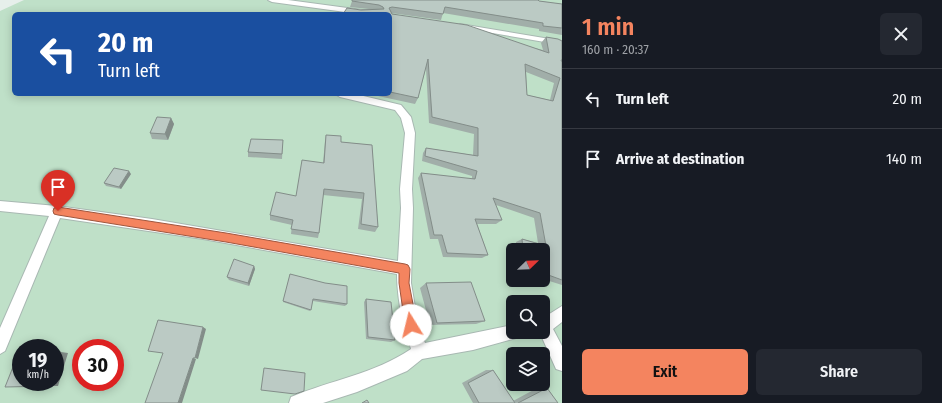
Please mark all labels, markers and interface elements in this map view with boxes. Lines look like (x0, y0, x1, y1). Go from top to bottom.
text: 1 min (582, 13, 634, 41)
button: close (880, 13, 922, 55)
text: 20 m (98, 26, 153, 59)
icon: left (32, 28, 84, 80)
text: 160 m · 20:37 (582, 42, 649, 57)
text: Turn left (98, 60, 160, 82)
icon: left (582, 88, 604, 110)
text: Turn left (616, 90, 669, 108)
text: 20 m (893, 90, 922, 108)
icon: arrive (582, 148, 604, 170)
text: Arrive at destination (616, 150, 744, 168)
text: 140 m (886, 150, 922, 168)
pin (41, 170, 75, 211)
icon: arrive (47, 176, 69, 198)
north arrow (506, 243, 550, 287)
map controls (506, 243, 550, 391)
button: search (506, 295, 550, 339)
position arrow (390, 304, 432, 346)
speed limit sign: 30 (72, 339, 124, 391)
button: layers (506, 347, 550, 391)
text: 19 (29, 348, 47, 372)
button: Exit (582, 349, 748, 395)
button: Share (756, 349, 922, 395)
text: km/h (27, 369, 49, 381)

